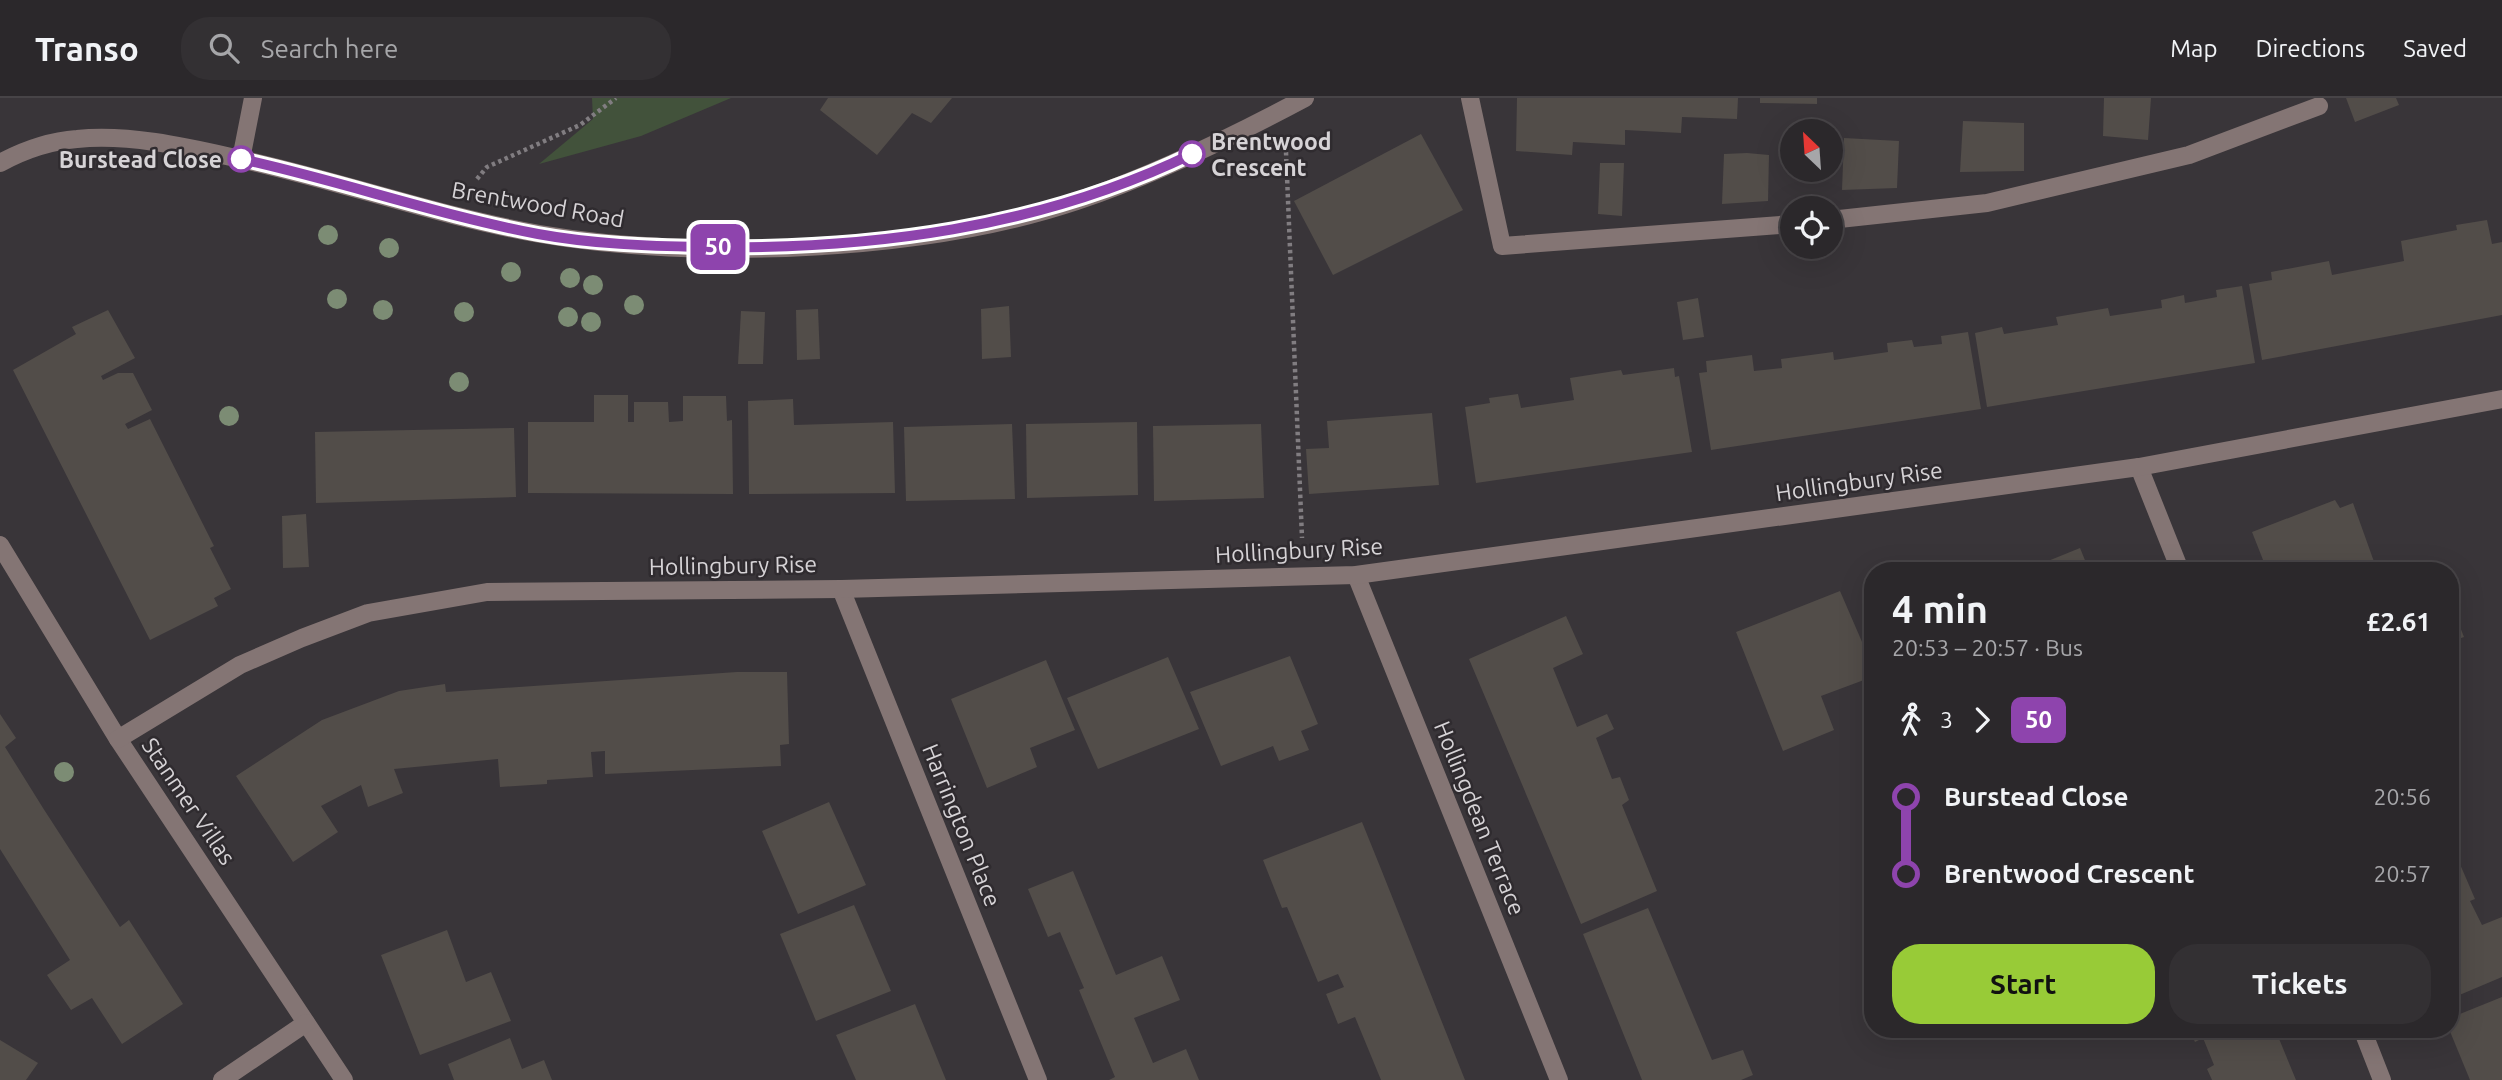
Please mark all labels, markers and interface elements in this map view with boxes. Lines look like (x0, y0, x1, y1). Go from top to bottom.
search box (181, 17, 671, 80)
icon: search (205, 29, 243, 67)
text: Transo (35, 30, 139, 67)
text: Search here (261, 34, 398, 63)
text: Map (2170, 35, 2217, 62)
text: Directions (2255, 35, 2365, 62)
text: Saved (2403, 35, 2467, 62)
north arrow (1780, 119, 1843, 182)
map controls (1780, 119, 1843, 259)
place label: Brentwood Crescent (1211, 129, 1332, 180)
marker: Brentwood Crescent (1179, 141, 1205, 167)
marker: Burstead Close (228, 146, 254, 172)
place label: Burstead Close (59, 147, 222, 172)
street label: Brentwood Road (450, 177, 626, 231)
button: locate (1780, 196, 1843, 259)
line badge: 50 (686, 224, 750, 270)
text: 50 (704, 233, 732, 260)
street label: Hollingbury Rise (1774, 457, 1944, 505)
street label: Hollingbury Rise (1214, 533, 1384, 567)
street label: Hollingbury Rise (649, 551, 817, 579)
text: 4 min (1892, 588, 1988, 630)
text: £2.61 (2366, 607, 2431, 636)
text: 20:53 – 20:57 · Bus (1892, 635, 2083, 660)
icon: walk (1892, 701, 1930, 739)
icon: forward (1963, 701, 2001, 739)
text: 50 (2025, 706, 2052, 733)
text: 3 (1940, 707, 1953, 732)
street label: Hollingdean Terrace (1430, 717, 1530, 919)
street label: Stanmer Villas (137, 733, 241, 869)
street label: Harrington Place (918, 740, 1006, 910)
text: Burstead Close (1944, 782, 2128, 811)
text: 20:56 (2373, 784, 2431, 809)
text: Brentwood Crescent (1944, 859, 2194, 888)
text: 20:57 (2373, 861, 2431, 886)
button: Start (1892, 944, 2155, 1024)
button: Tickets (2169, 944, 2431, 1024)

